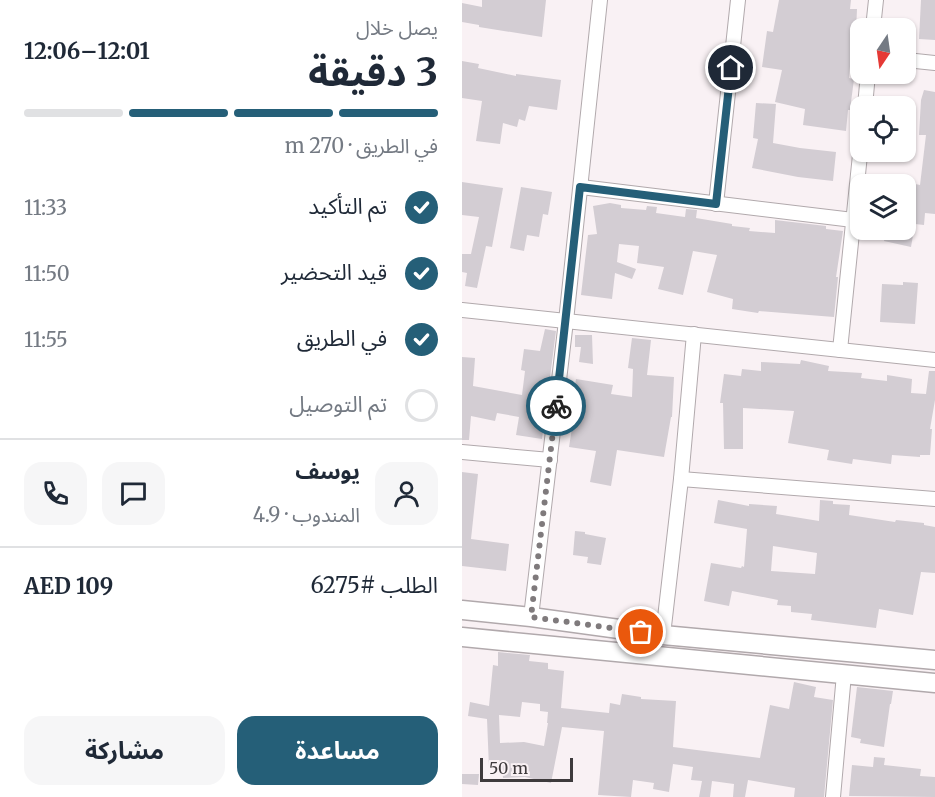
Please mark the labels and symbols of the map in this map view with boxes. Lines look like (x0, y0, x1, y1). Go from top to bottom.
north arrow (850, 18, 916, 84)
pin (705, 42, 756, 93)
courier (526, 376, 586, 436)
pin (615, 606, 666, 657)
scale bar (480, 755, 573, 782)

